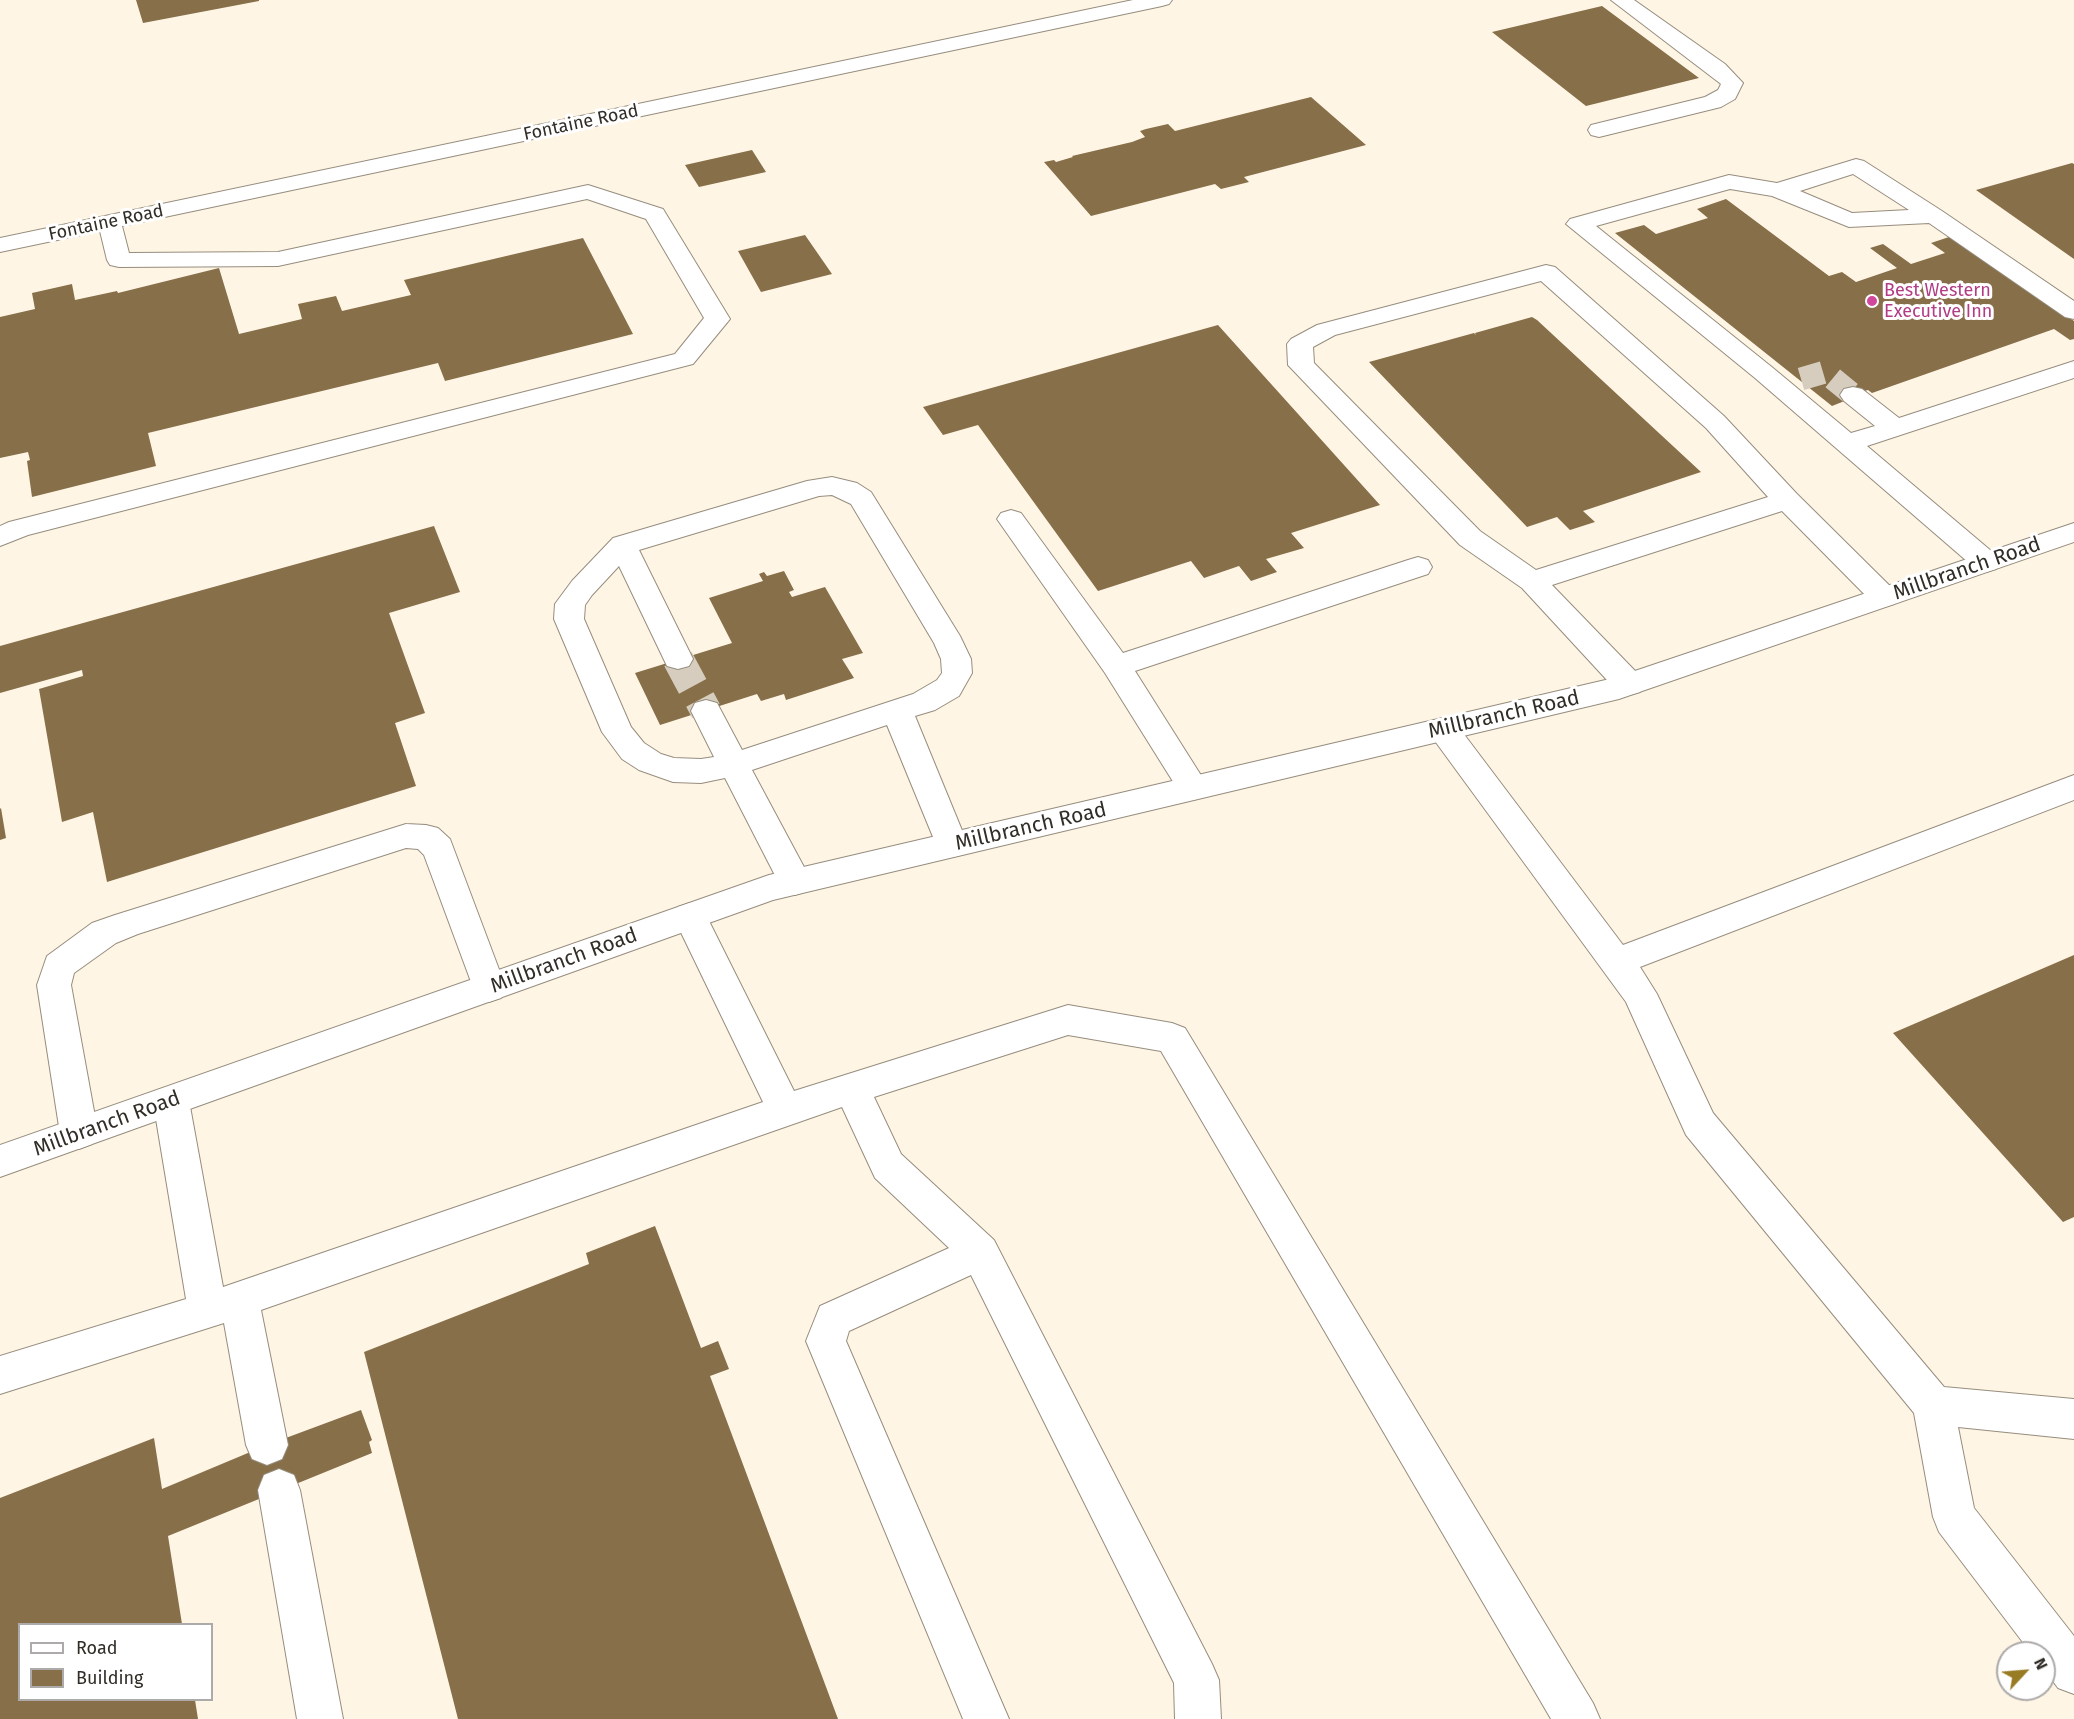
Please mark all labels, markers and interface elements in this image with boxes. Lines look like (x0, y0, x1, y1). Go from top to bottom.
street label: Fontaine Road (521, 100, 641, 146)
street label: Fontaine Road (46, 200, 166, 246)
place label: Best Western Executive Inn (1884, 280, 1992, 322)
marker: Best Western Executive Inn (1865, 294, 1879, 308)
street label: Millbranch Road (1890, 532, 2044, 606)
street label: Millbranch Road (1426, 685, 1582, 745)
street label: Millbranch Road (953, 797, 1109, 857)
street label: Millbranch Road (487, 923, 641, 999)
street label: Millbranch Road (30, 1086, 184, 1162)
legend (18, 1623, 213, 1701)
text: Road (76, 1637, 118, 1659)
north arrow (1996, 1641, 2056, 1701)
text: N (2030, 1655, 2052, 1673)
text: Building (76, 1667, 143, 1689)

